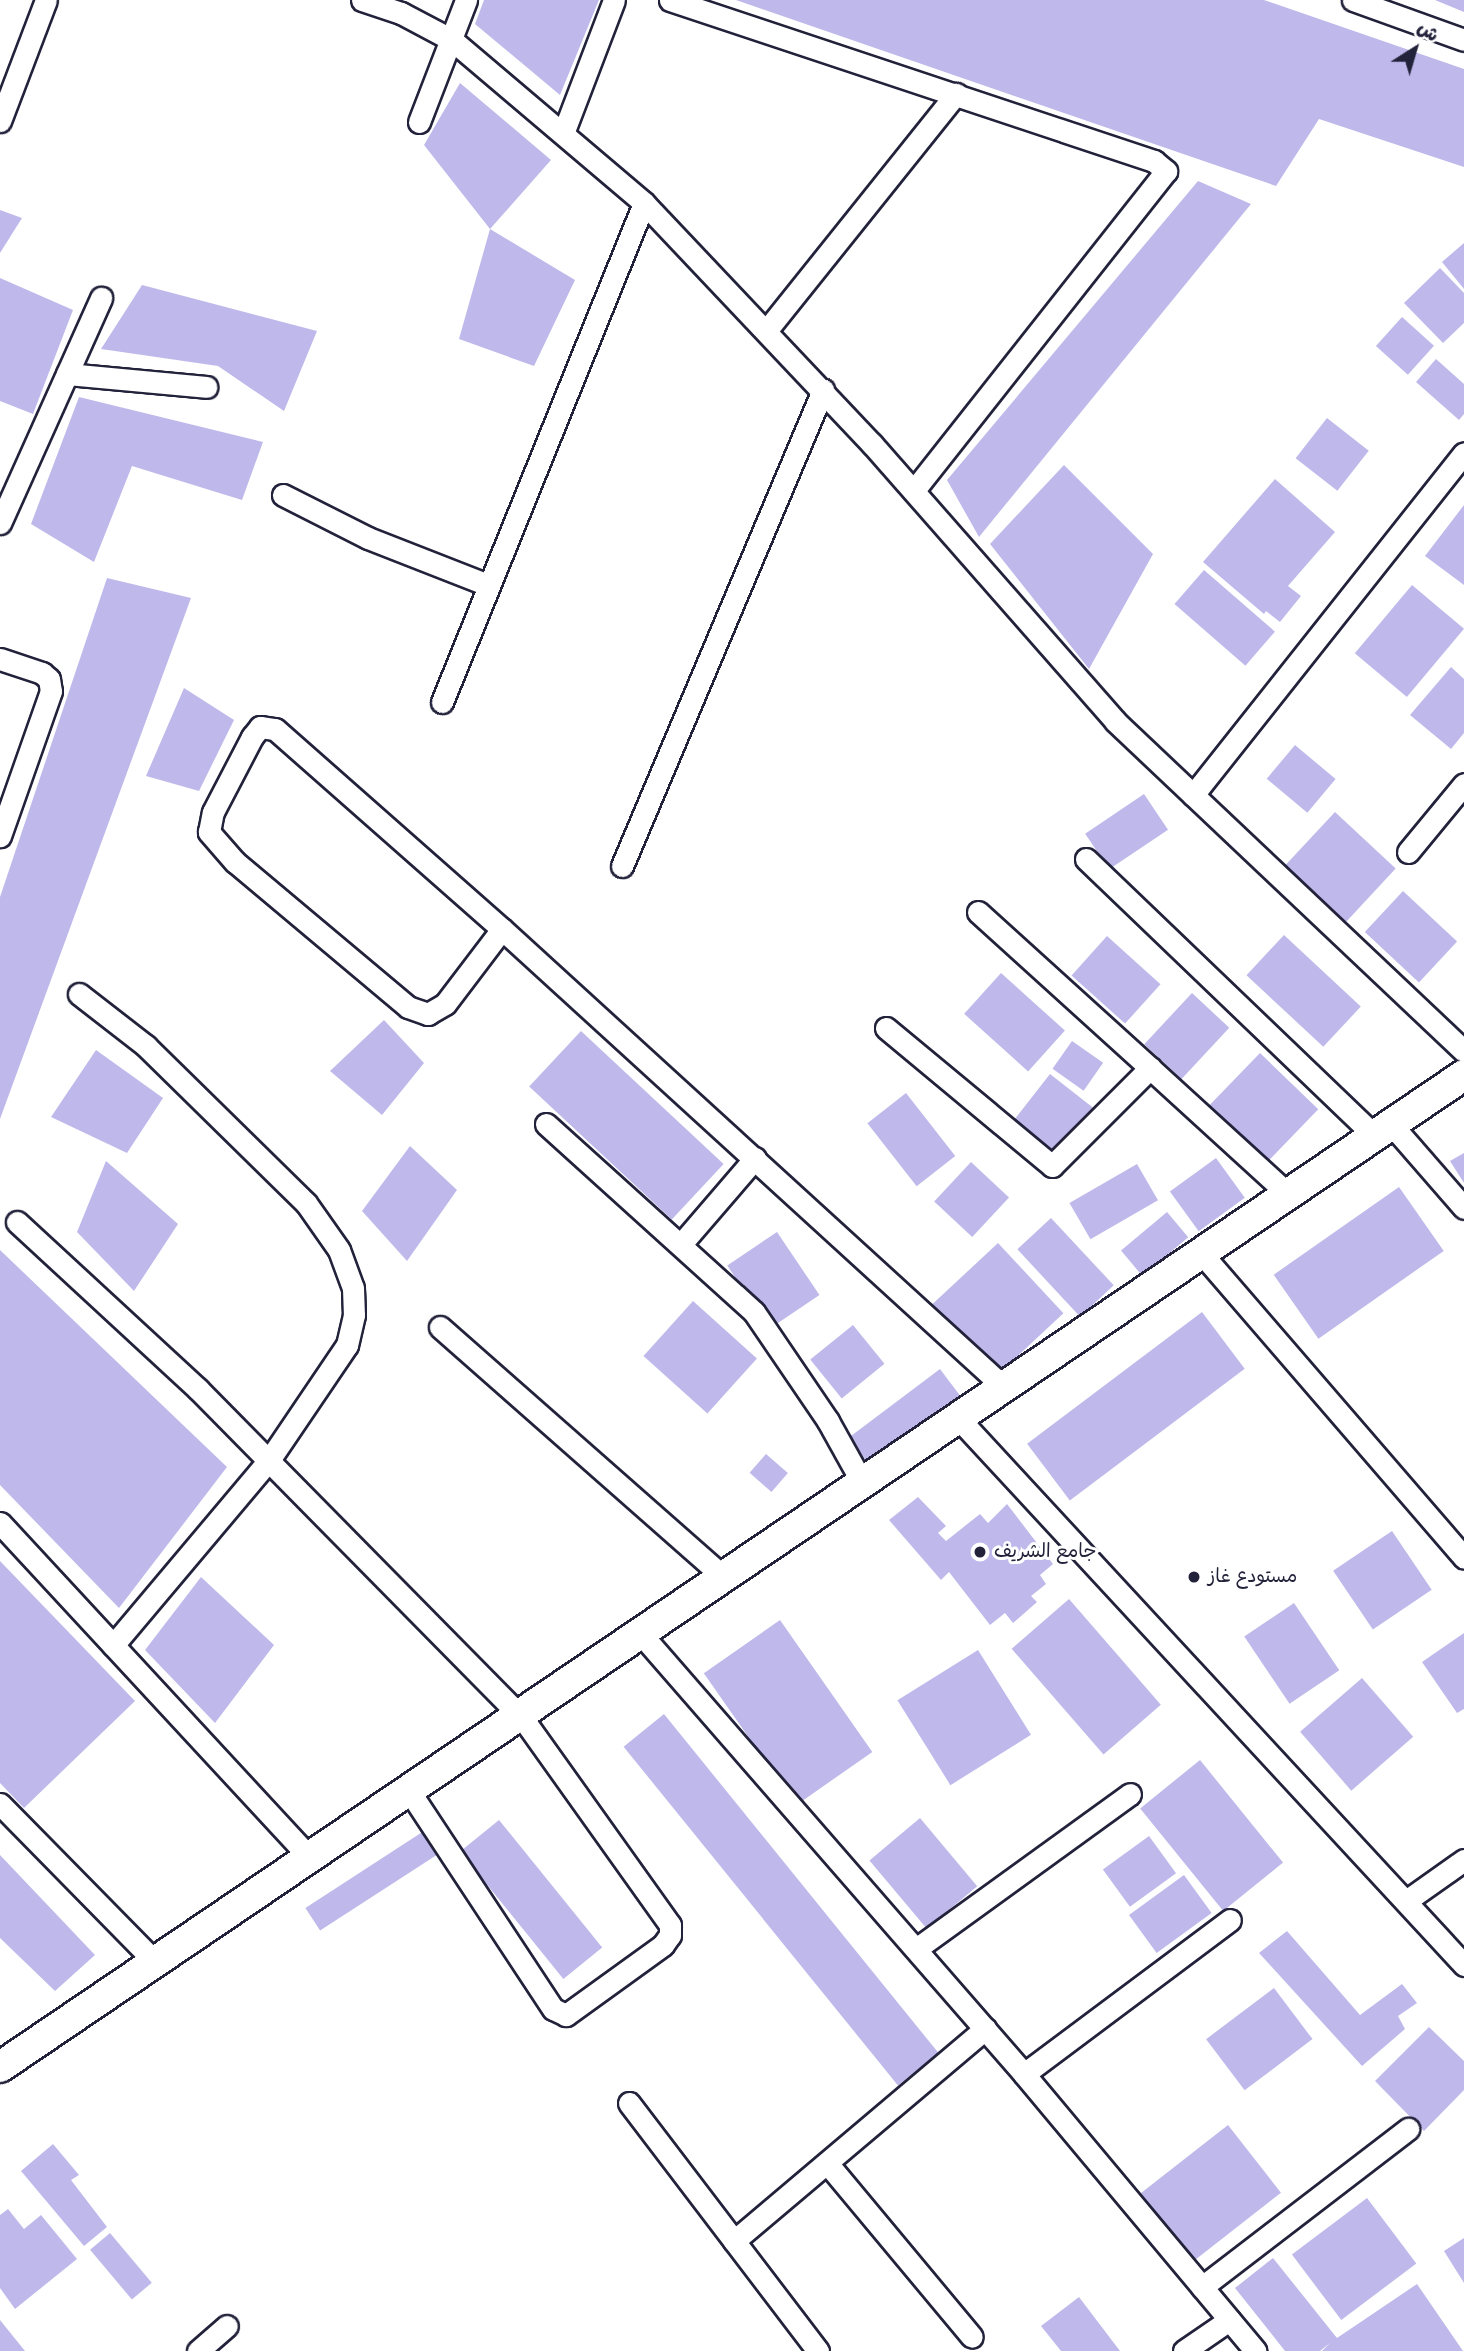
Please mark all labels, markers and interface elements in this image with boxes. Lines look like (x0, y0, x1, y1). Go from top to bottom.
north arrow (1380, 14, 1450, 84)
text: ش (1413, 16, 1443, 47)
place label: جامع الشريف (994, 1541, 1096, 1563)
marker: جامع الشريف (972, 1544, 988, 1560)
place label: مستودع غاز (1208, 1566, 1297, 1588)
marker: مستودع غاز (1186, 1569, 1202, 1585)

